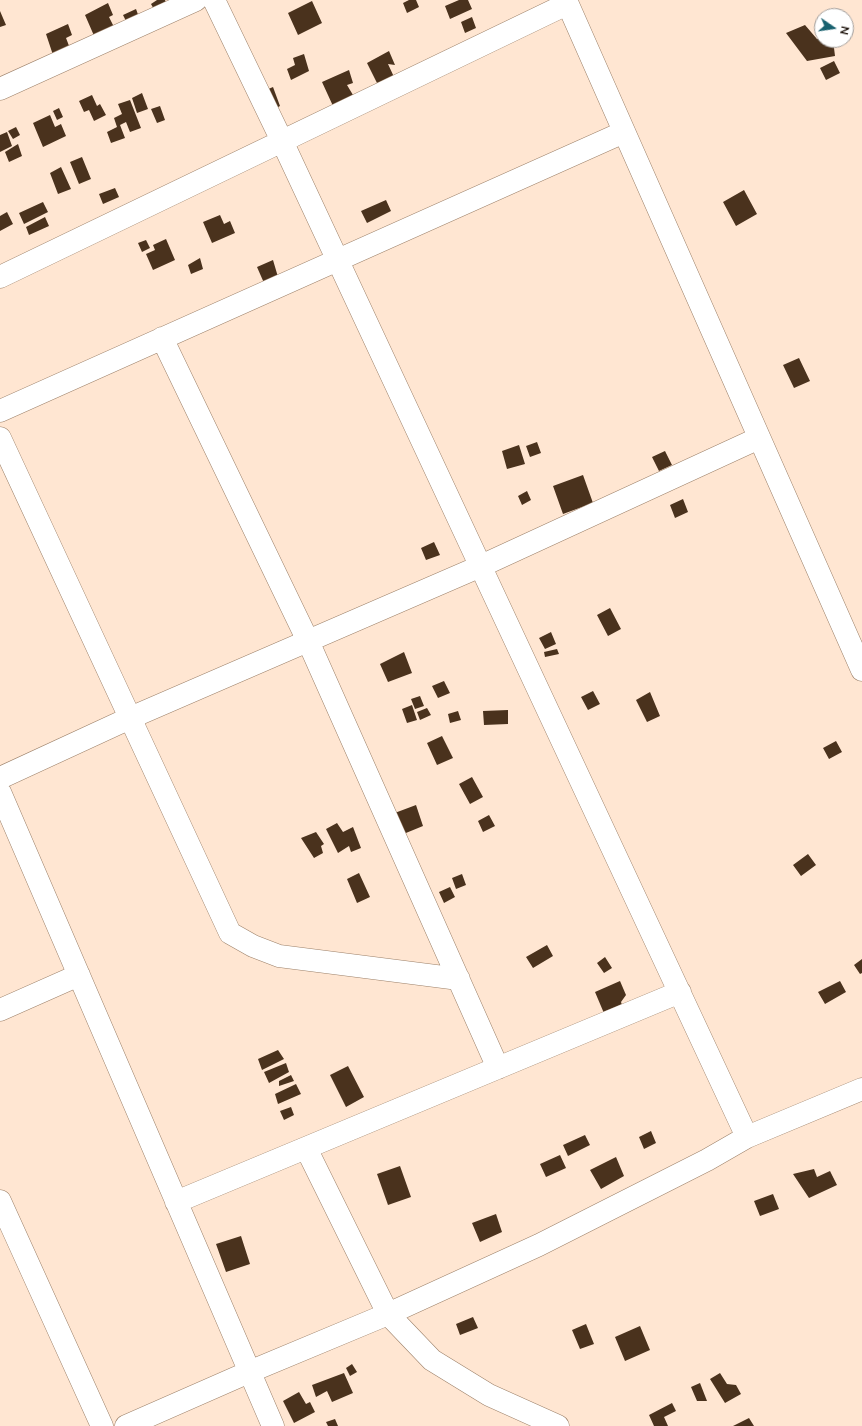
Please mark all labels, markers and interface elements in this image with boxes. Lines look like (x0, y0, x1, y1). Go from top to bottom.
north arrow (814, 8, 854, 48)
text: N (838, 25, 852, 36)

